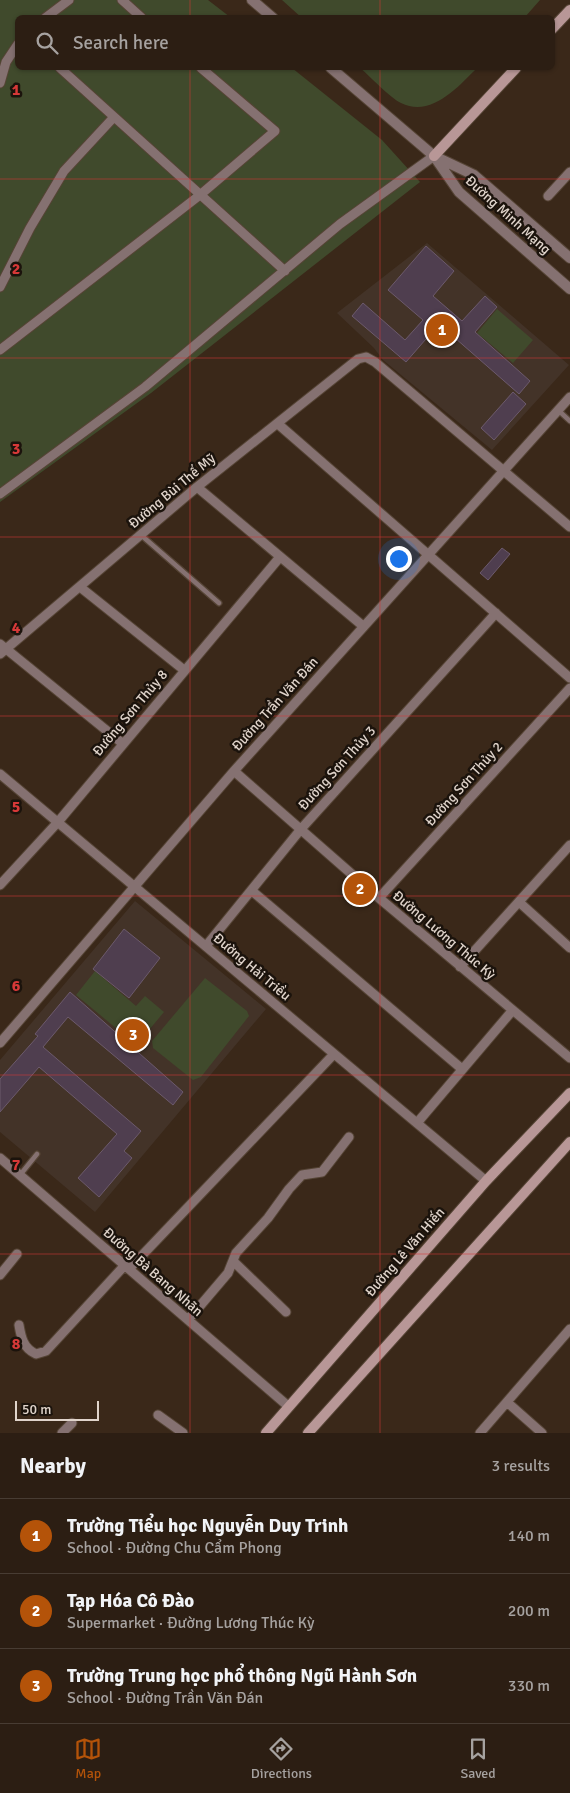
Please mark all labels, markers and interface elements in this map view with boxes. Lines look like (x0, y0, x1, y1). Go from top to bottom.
search box (15, 15, 555, 70)
icon: search (33, 29, 61, 57)
text: Search here (73, 31, 169, 55)
text: 1 (12, 80, 21, 100)
street label: Đường Minh Mạng (462, 172, 554, 258)
text: 2 (12, 259, 20, 279)
pin: 1 (426, 311, 458, 349)
text: 3 (12, 439, 20, 459)
street label: Đường Bùi Thế Mỹ (125, 450, 219, 532)
your location (386, 546, 412, 572)
text: 4 (12, 618, 21, 638)
street label: Đường Trần Văn Đán (228, 653, 322, 755)
street label: Đường Sơn Thủy 8 (89, 666, 171, 760)
street label: Đường Sơn Thủy 3 (295, 722, 379, 814)
street label: Đường Sơn Thủy 2 (422, 738, 506, 830)
text: 5 (12, 797, 20, 817)
pin: 2 (344, 870, 376, 908)
street label: Đường Lương Thúc Kỳ (389, 887, 499, 983)
street label: Đường Hải Triều (210, 930, 294, 1004)
text: 6 (12, 976, 21, 996)
pin: 3 (117, 1016, 149, 1054)
text: 7 (12, 1155, 21, 1175)
street label: Đường Lê Văn Hiến (362, 1204, 448, 1300)
street label: Đường Bà Bang Nhãn (100, 1224, 206, 1320)
text: 8 (12, 1334, 21, 1354)
scale bar (15, 1398, 99, 1421)
text: 50 m (22, 1401, 51, 1418)
text: Nearby (20, 1453, 86, 1479)
text: 3 results (491, 1456, 550, 1476)
text: Trường Tiểu học Nguyễn Duy Trinh (67, 1514, 348, 1538)
text: 1 (32, 1526, 40, 1546)
text: 140 m (508, 1526, 550, 1546)
text: School · Đường Chu Cẩm Phong (67, 1538, 282, 1558)
text: Tạp Hóa Cô Đào (67, 1589, 194, 1613)
text: 2 (32, 1601, 40, 1621)
text: 200 m (508, 1601, 550, 1621)
text: Supermarket · Đường Lương Thúc Kỳ (67, 1613, 314, 1633)
text: Trường Trung học phổ thông Ngũ Hành Sơn (67, 1664, 417, 1688)
text: 3 (32, 1676, 40, 1696)
text: 330 m (508, 1676, 550, 1696)
text: School · Đường Trần Văn Đán (67, 1688, 263, 1708)
tab: Map (74, 1735, 102, 1782)
tab: Directions (251, 1735, 312, 1782)
tab: Saved (460, 1735, 496, 1782)

